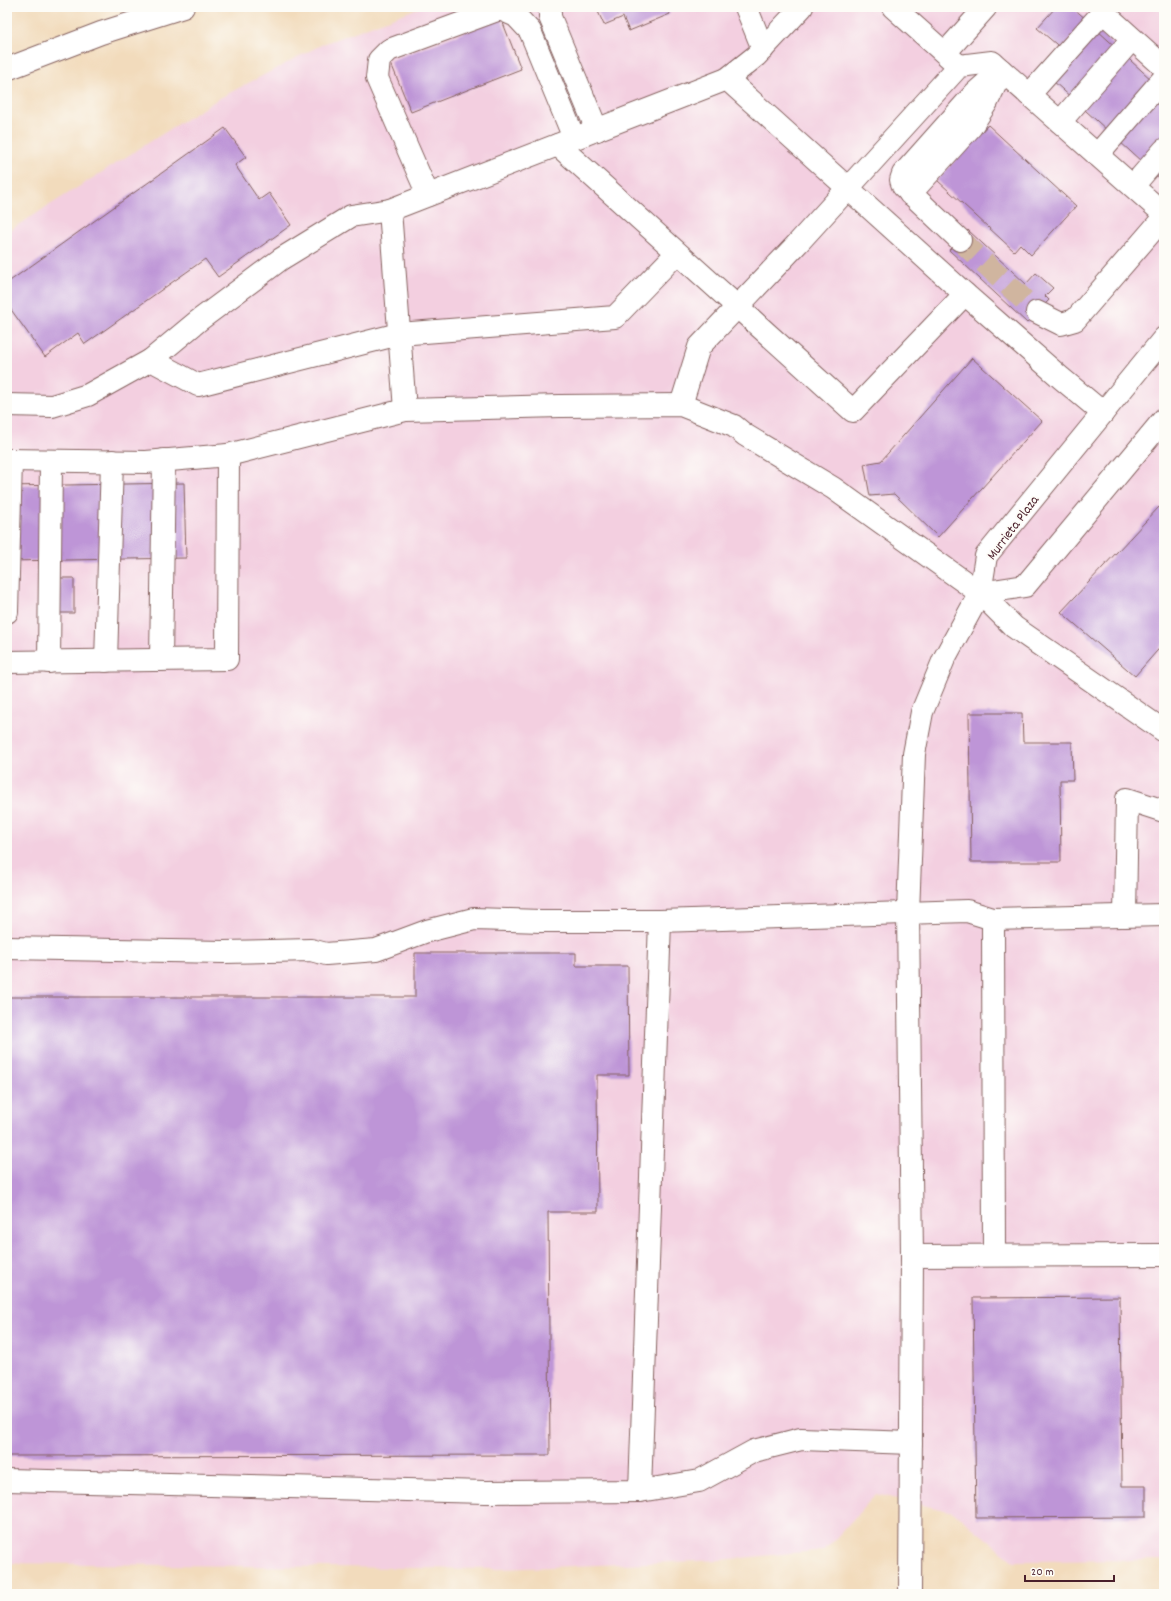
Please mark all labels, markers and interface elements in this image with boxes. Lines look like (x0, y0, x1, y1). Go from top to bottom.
street label: Murrieta Plaza (983, 491, 1045, 565)
scale bar (1025, 1557, 1114, 1583)
text: 20 m (1031, 1564, 1054, 1581)

